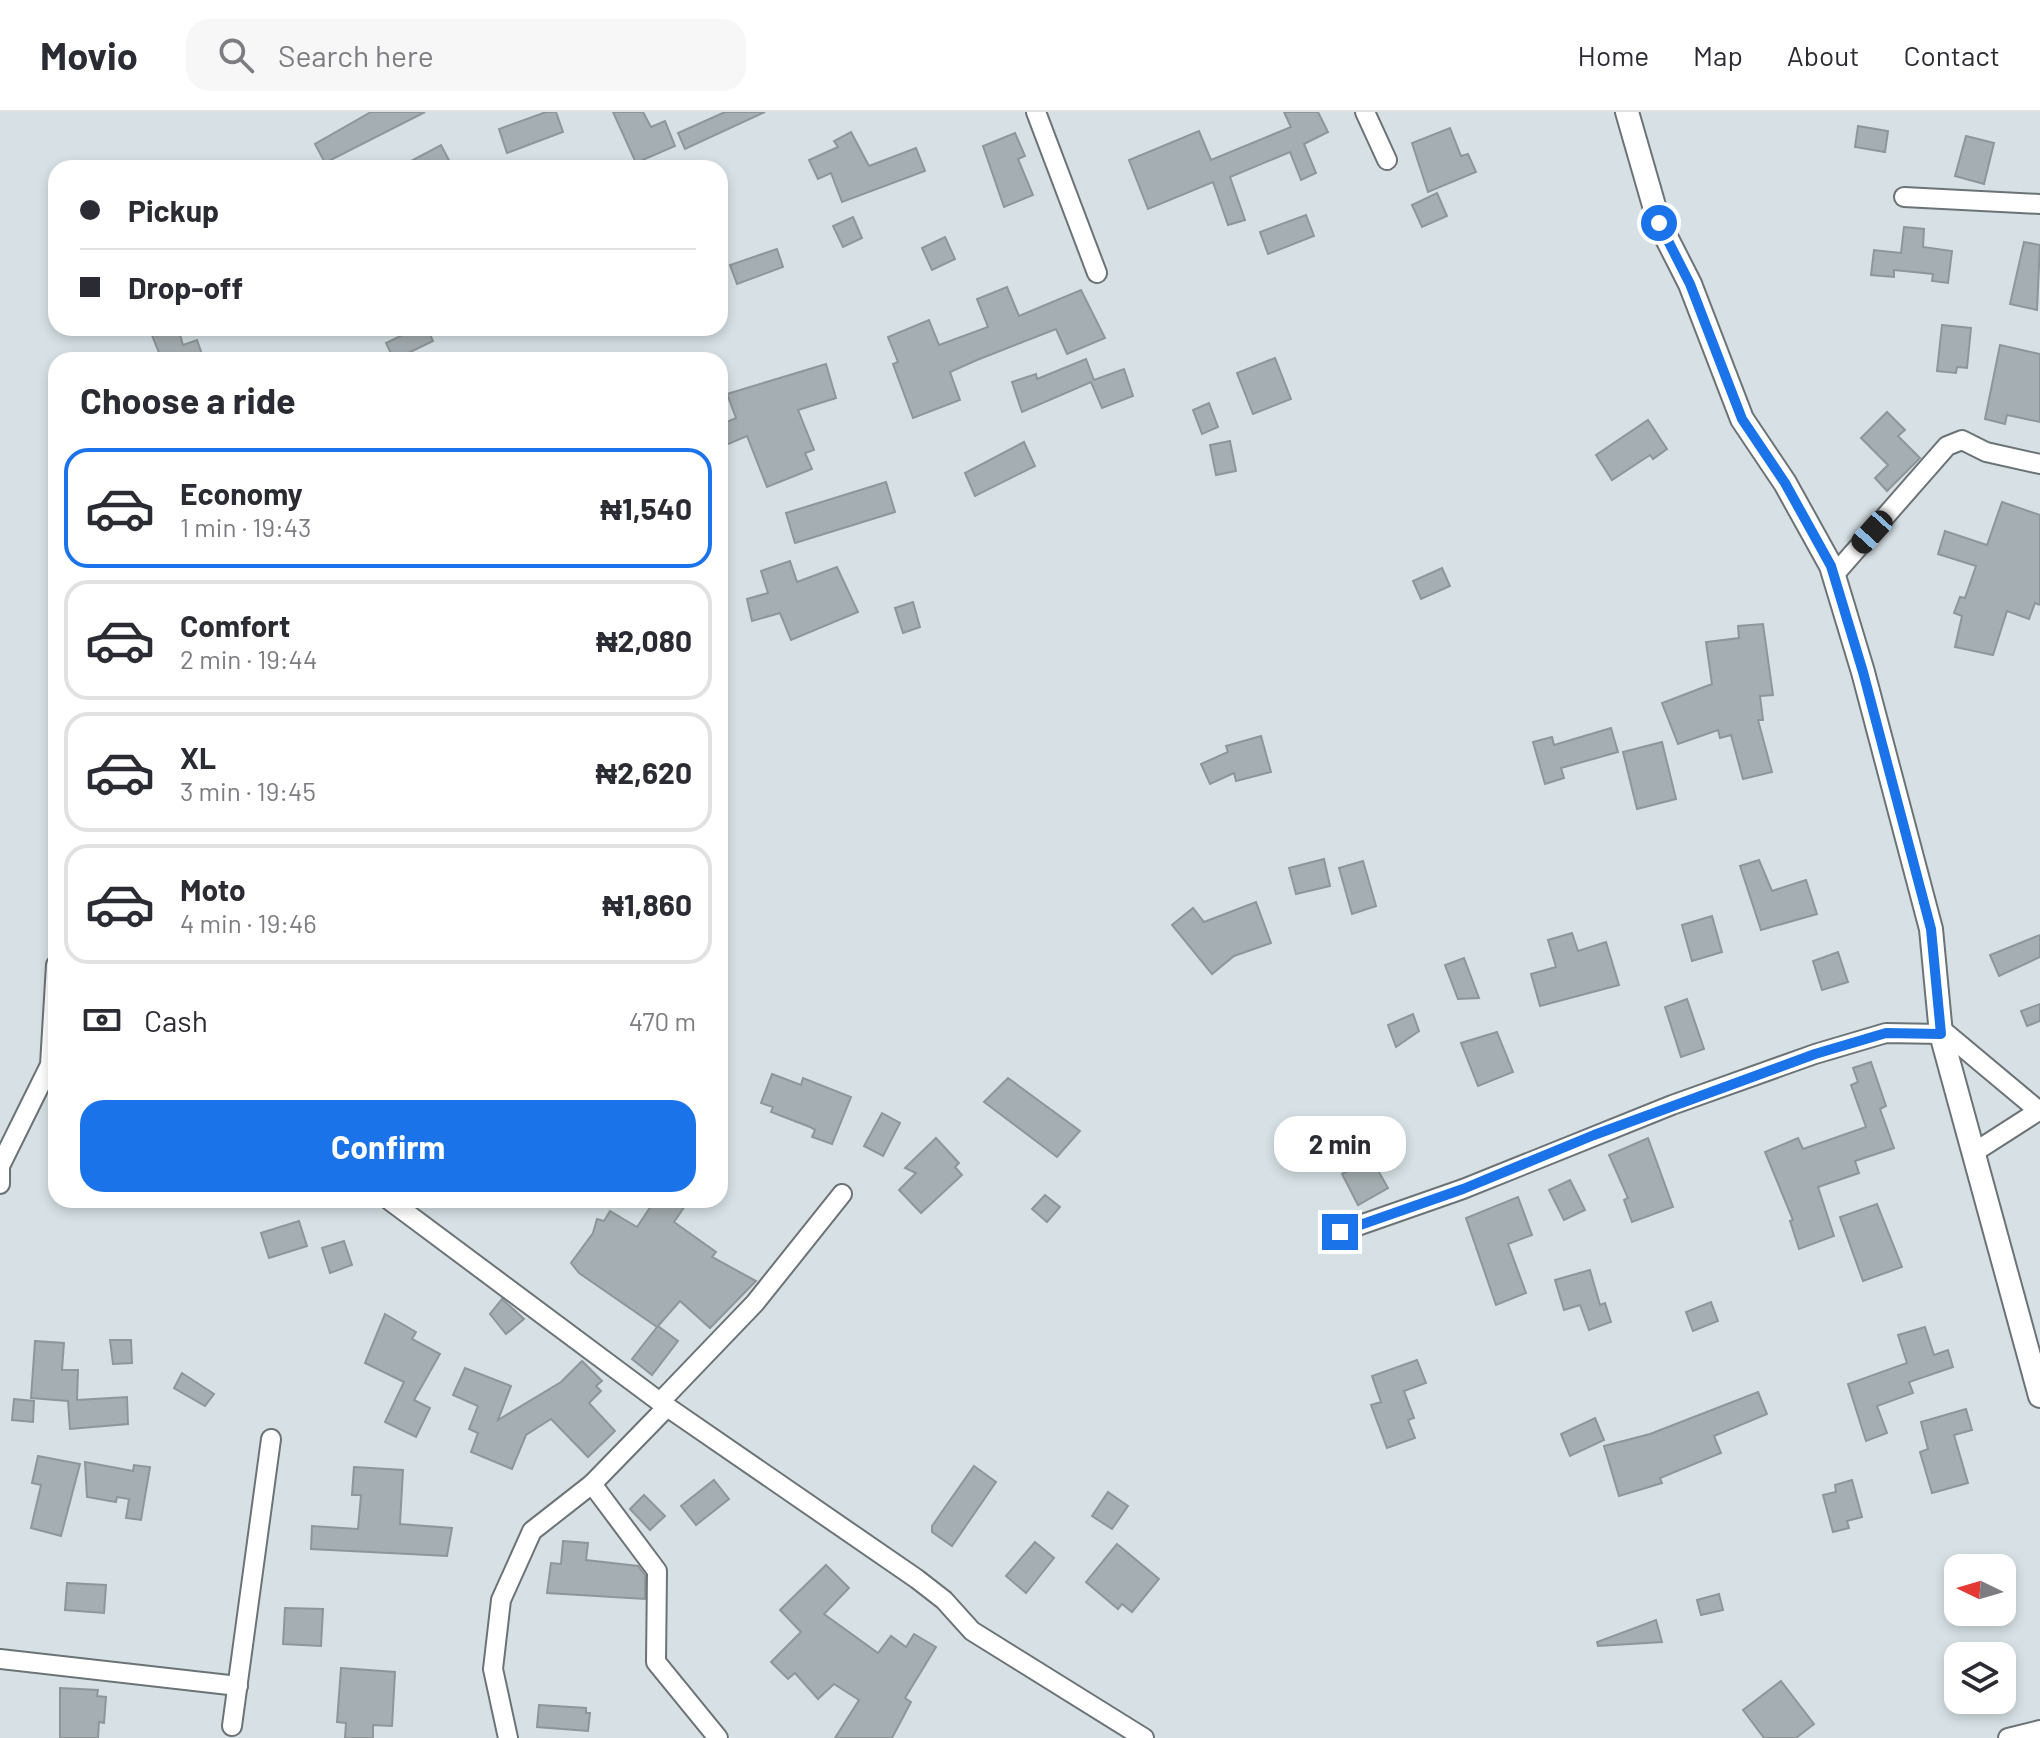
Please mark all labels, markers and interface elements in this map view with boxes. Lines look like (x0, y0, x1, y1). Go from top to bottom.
search box (186, 19, 746, 91)
text: Movio (40, 32, 138, 78)
icon: search (214, 33, 258, 77)
text: Search here (278, 37, 434, 73)
text: Home (1578, 38, 1649, 72)
text: Map (1693, 38, 1743, 72)
text: About (1787, 38, 1859, 72)
text: Contact (1903, 38, 2000, 72)
text: Pickup (128, 192, 219, 228)
route start (1641, 205, 1677, 241)
text: Drop-off (128, 269, 243, 305)
text: Choose a ride (80, 378, 296, 421)
icon: car (84, 472, 156, 544)
text: Economy (180, 475, 303, 511)
text: ₦1,540 (600, 490, 692, 526)
car (1847, 506, 1897, 558)
text: 1 min · 19:43 (180, 511, 311, 542)
icon: car (84, 604, 156, 676)
text: Comfort (180, 607, 290, 643)
text: ₦2,080 (596, 622, 692, 658)
text: 2 min · 19:44 (180, 643, 317, 674)
icon: car (84, 736, 156, 808)
text: XL (180, 739, 216, 775)
text: ₦2,620 (596, 754, 692, 790)
text: 3 min · 19:45 (180, 775, 316, 806)
icon: car (84, 868, 156, 940)
text: Moto (180, 871, 246, 907)
text: ₦1,860 (602, 886, 692, 922)
text: 4 min · 19:46 (180, 907, 317, 938)
icon: cash (80, 998, 124, 1042)
text: Cash (144, 1002, 208, 1038)
text: 470 m (629, 1005, 696, 1036)
button: Confirm (80, 1100, 696, 1192)
callout: 2 min (1274, 1116, 1406, 1172)
text: 2 min (1309, 1128, 1371, 1159)
route end (1322, 1214, 1358, 1250)
north arrow (1944, 1554, 2016, 1626)
map controls (1944, 1554, 2016, 1714)
button: layers (1944, 1642, 2016, 1714)

